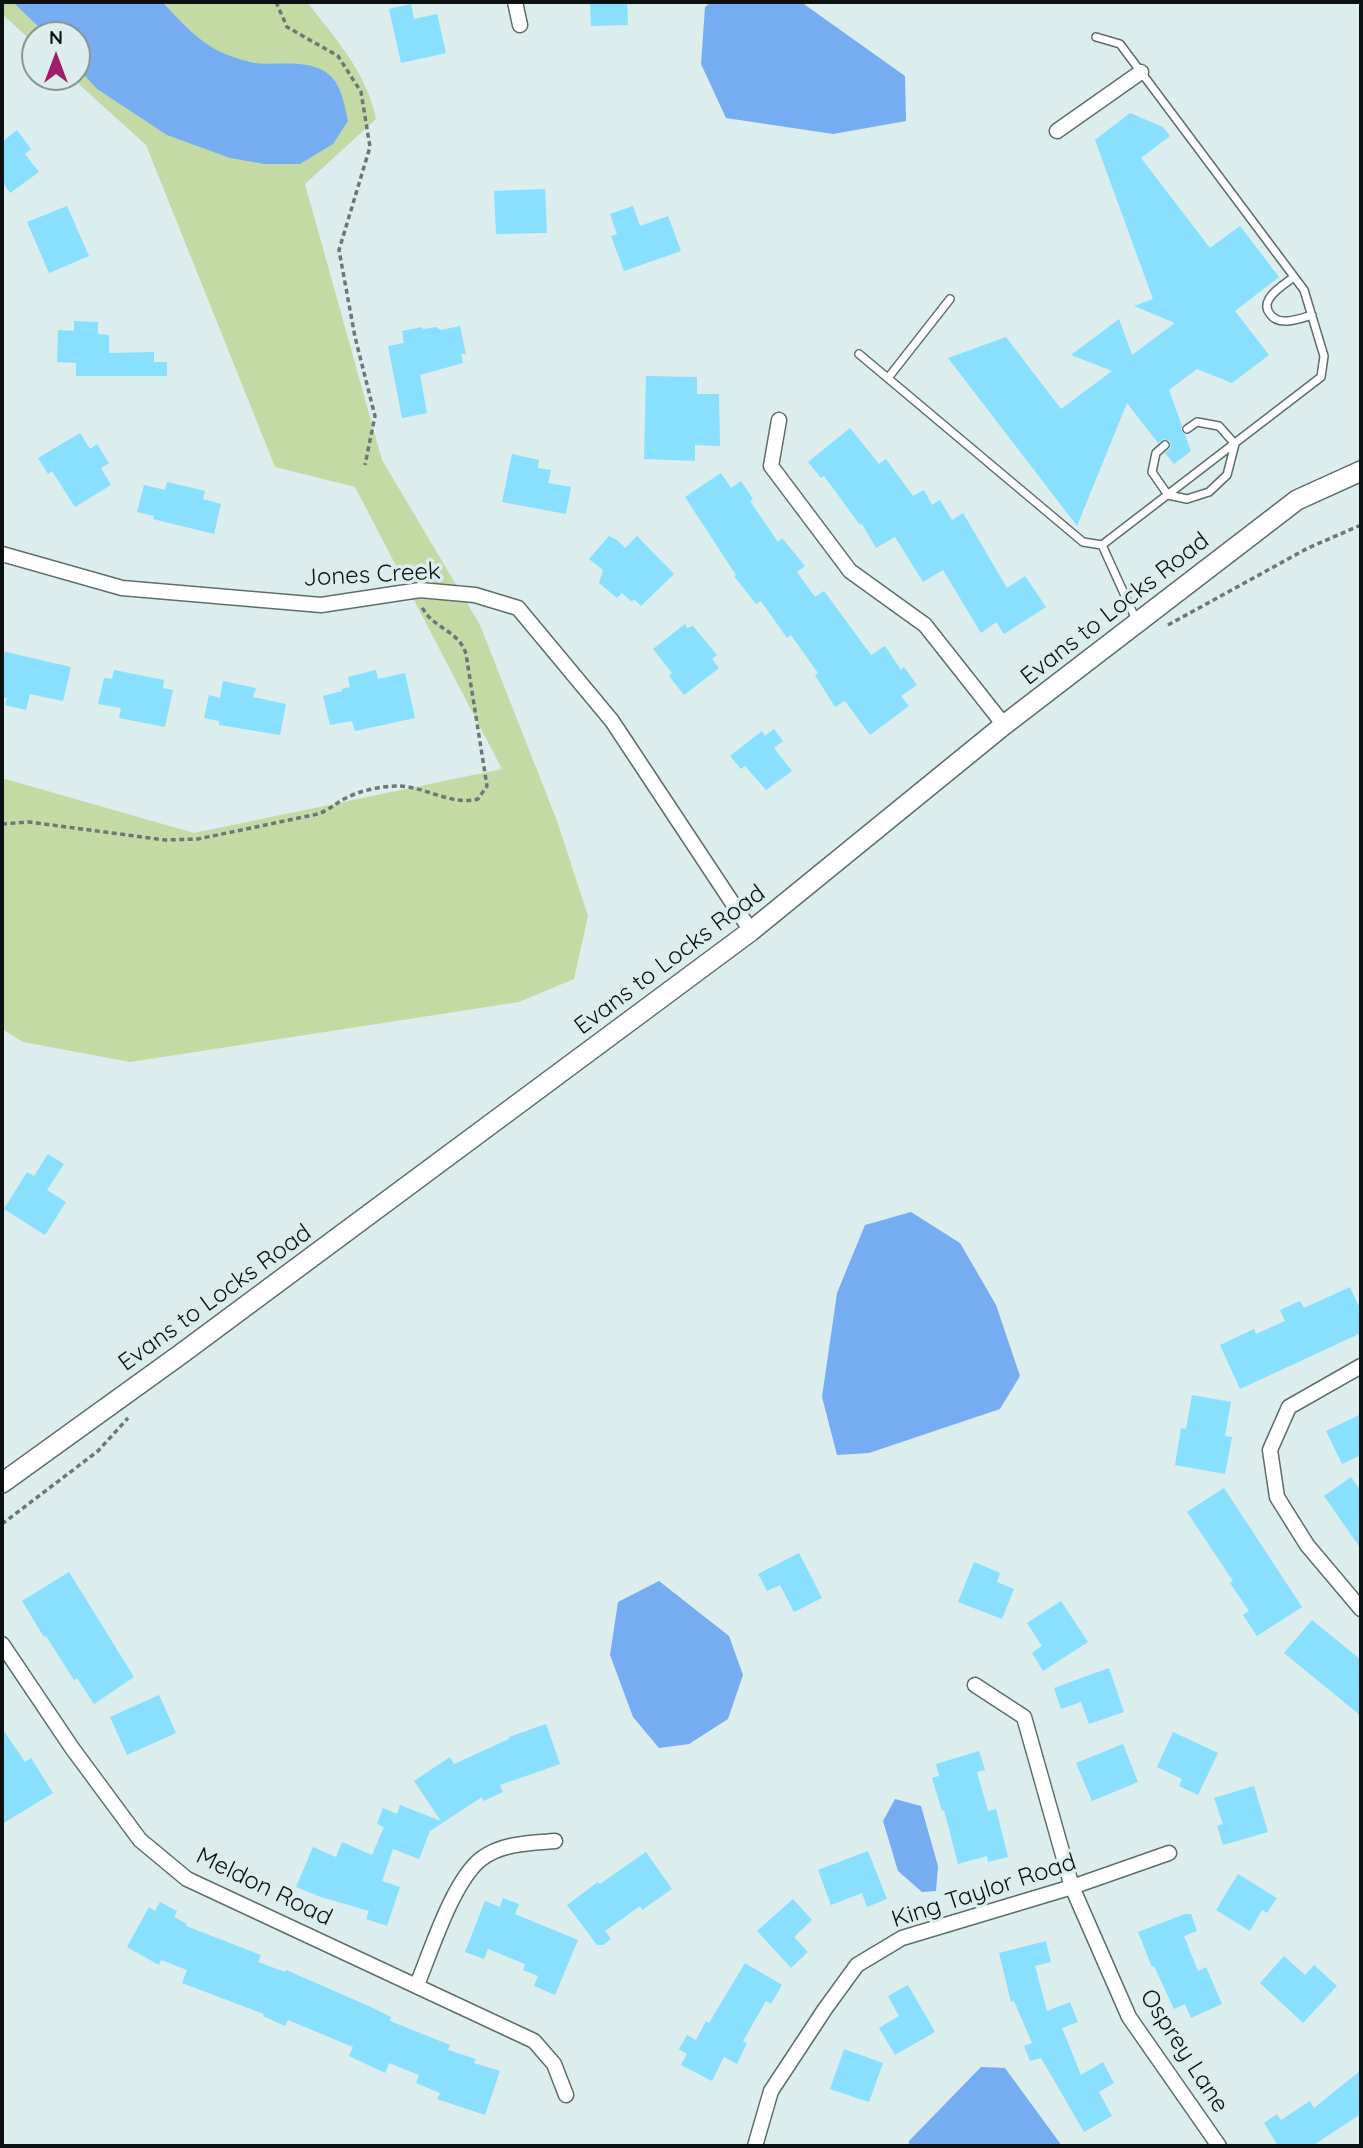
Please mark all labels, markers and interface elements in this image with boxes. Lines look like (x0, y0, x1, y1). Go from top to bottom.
north arrow (21, 21, 91, 91)
text: N (49, 25, 63, 49)
street label: Evans to Locks Road (1015, 527, 1215, 691)
street label: Jones Creek (302, 557, 442, 593)
street label: Evans to Locks Road (569, 879, 771, 1041)
street label: Evans to Locks Road (113, 1218, 317, 1378)
street label: Meldon Road (191, 1842, 337, 1932)
street label: King Taylor Road (888, 1848, 1080, 1934)
street label: Osprey Lane (1133, 1984, 1235, 2118)

